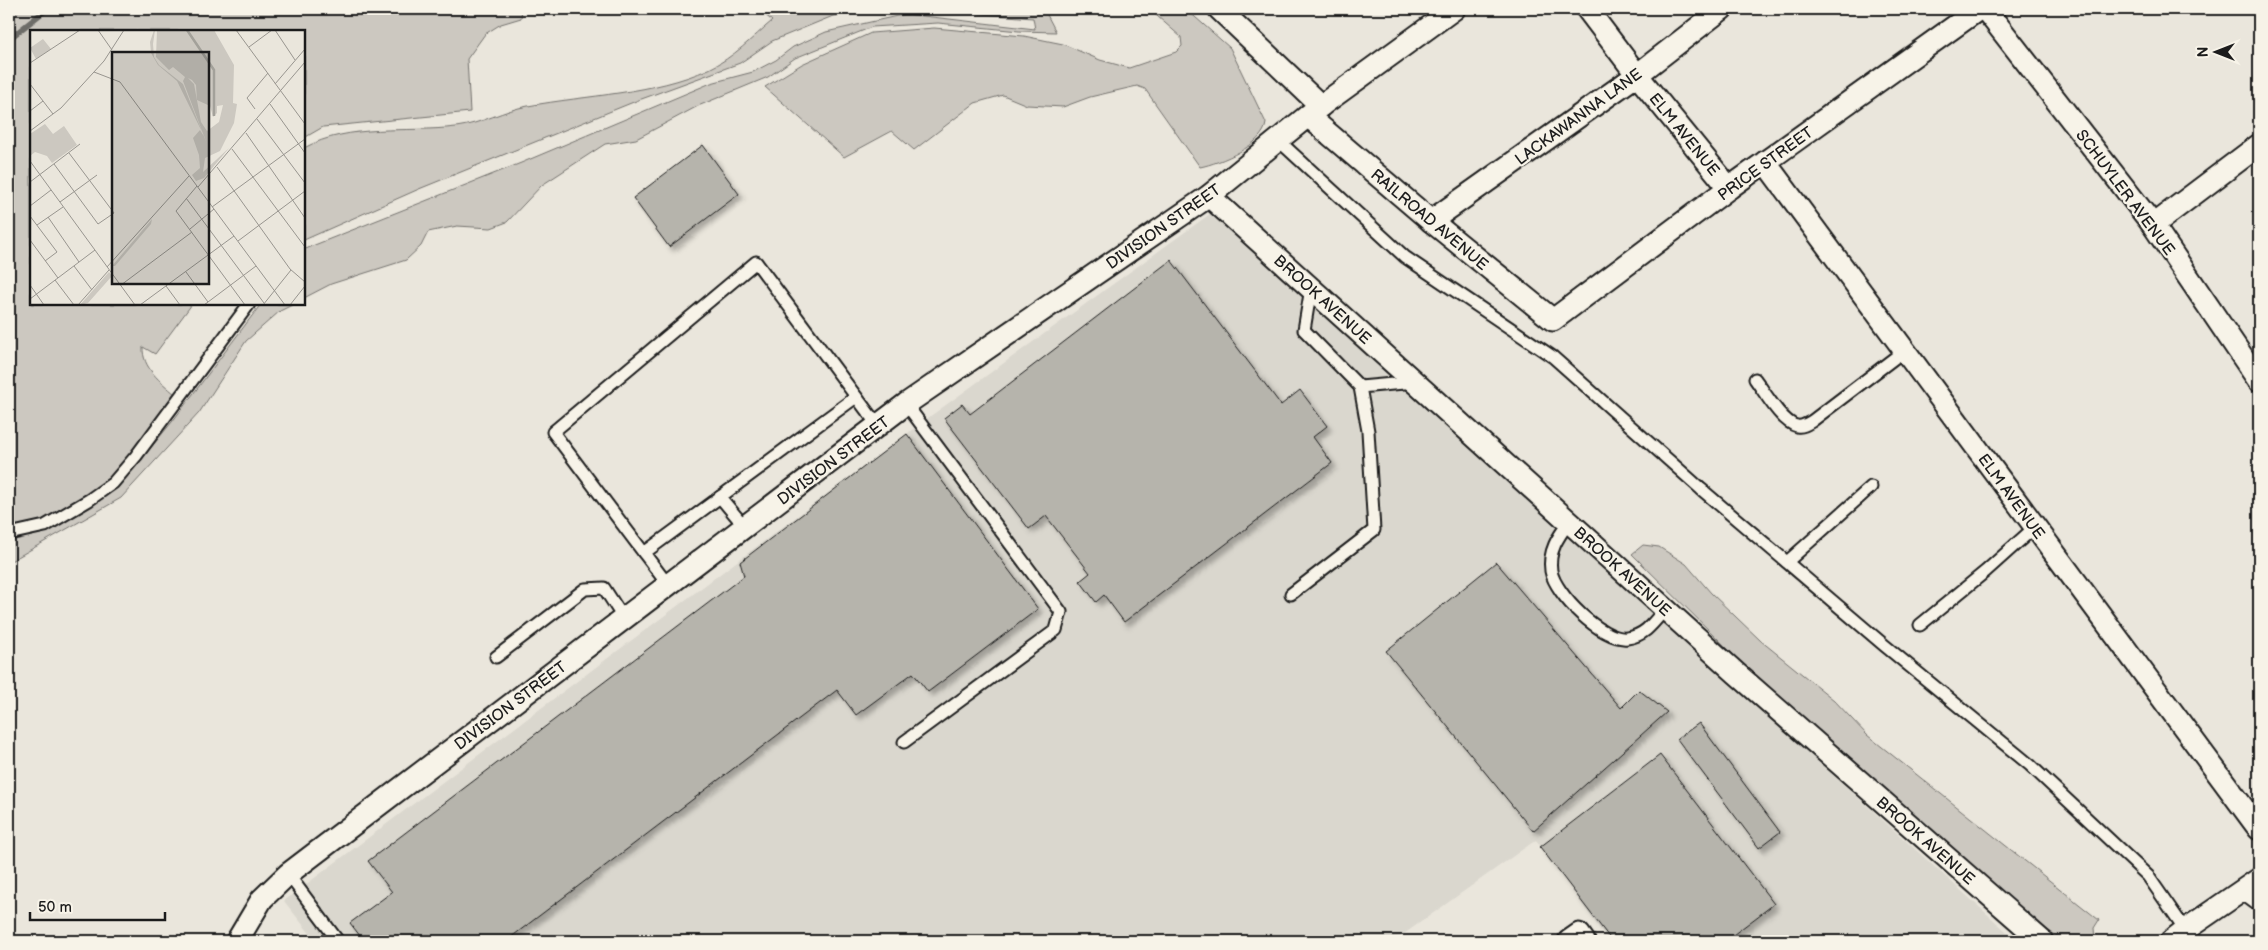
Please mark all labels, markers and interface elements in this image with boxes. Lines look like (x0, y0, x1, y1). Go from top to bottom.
north arrow (2190, 28, 2240, 78)
inset map (30, 30, 305, 305)
text: N (2195, 47, 2212, 57)
street label: LACKAWANNA LANE (1512, 65, 1646, 170)
street label: ELM AVENUE (1645, 90, 1723, 180)
street label: PRICE STREET (1714, 123, 1818, 205)
street label: SCHUYLER AVENUE (2071, 126, 2178, 259)
street label: RAILROAD AVENUE (1367, 166, 1492, 275)
street label: DIVISION STREET (1103, 180, 1225, 274)
street label: BROOK AVENUE (1269, 251, 1375, 349)
street label: DIVISION STREET (774, 413, 894, 510)
street label: ELM AVENUE (1973, 450, 2048, 543)
street label: BROOK AVENUE (1569, 523, 1675, 621)
street label: DIVISION STREET (451, 658, 571, 755)
street label: BROOK AVENUE (1872, 793, 1978, 889)
scale bar (30, 890, 165, 922)
text: 50 m (38, 898, 72, 917)

